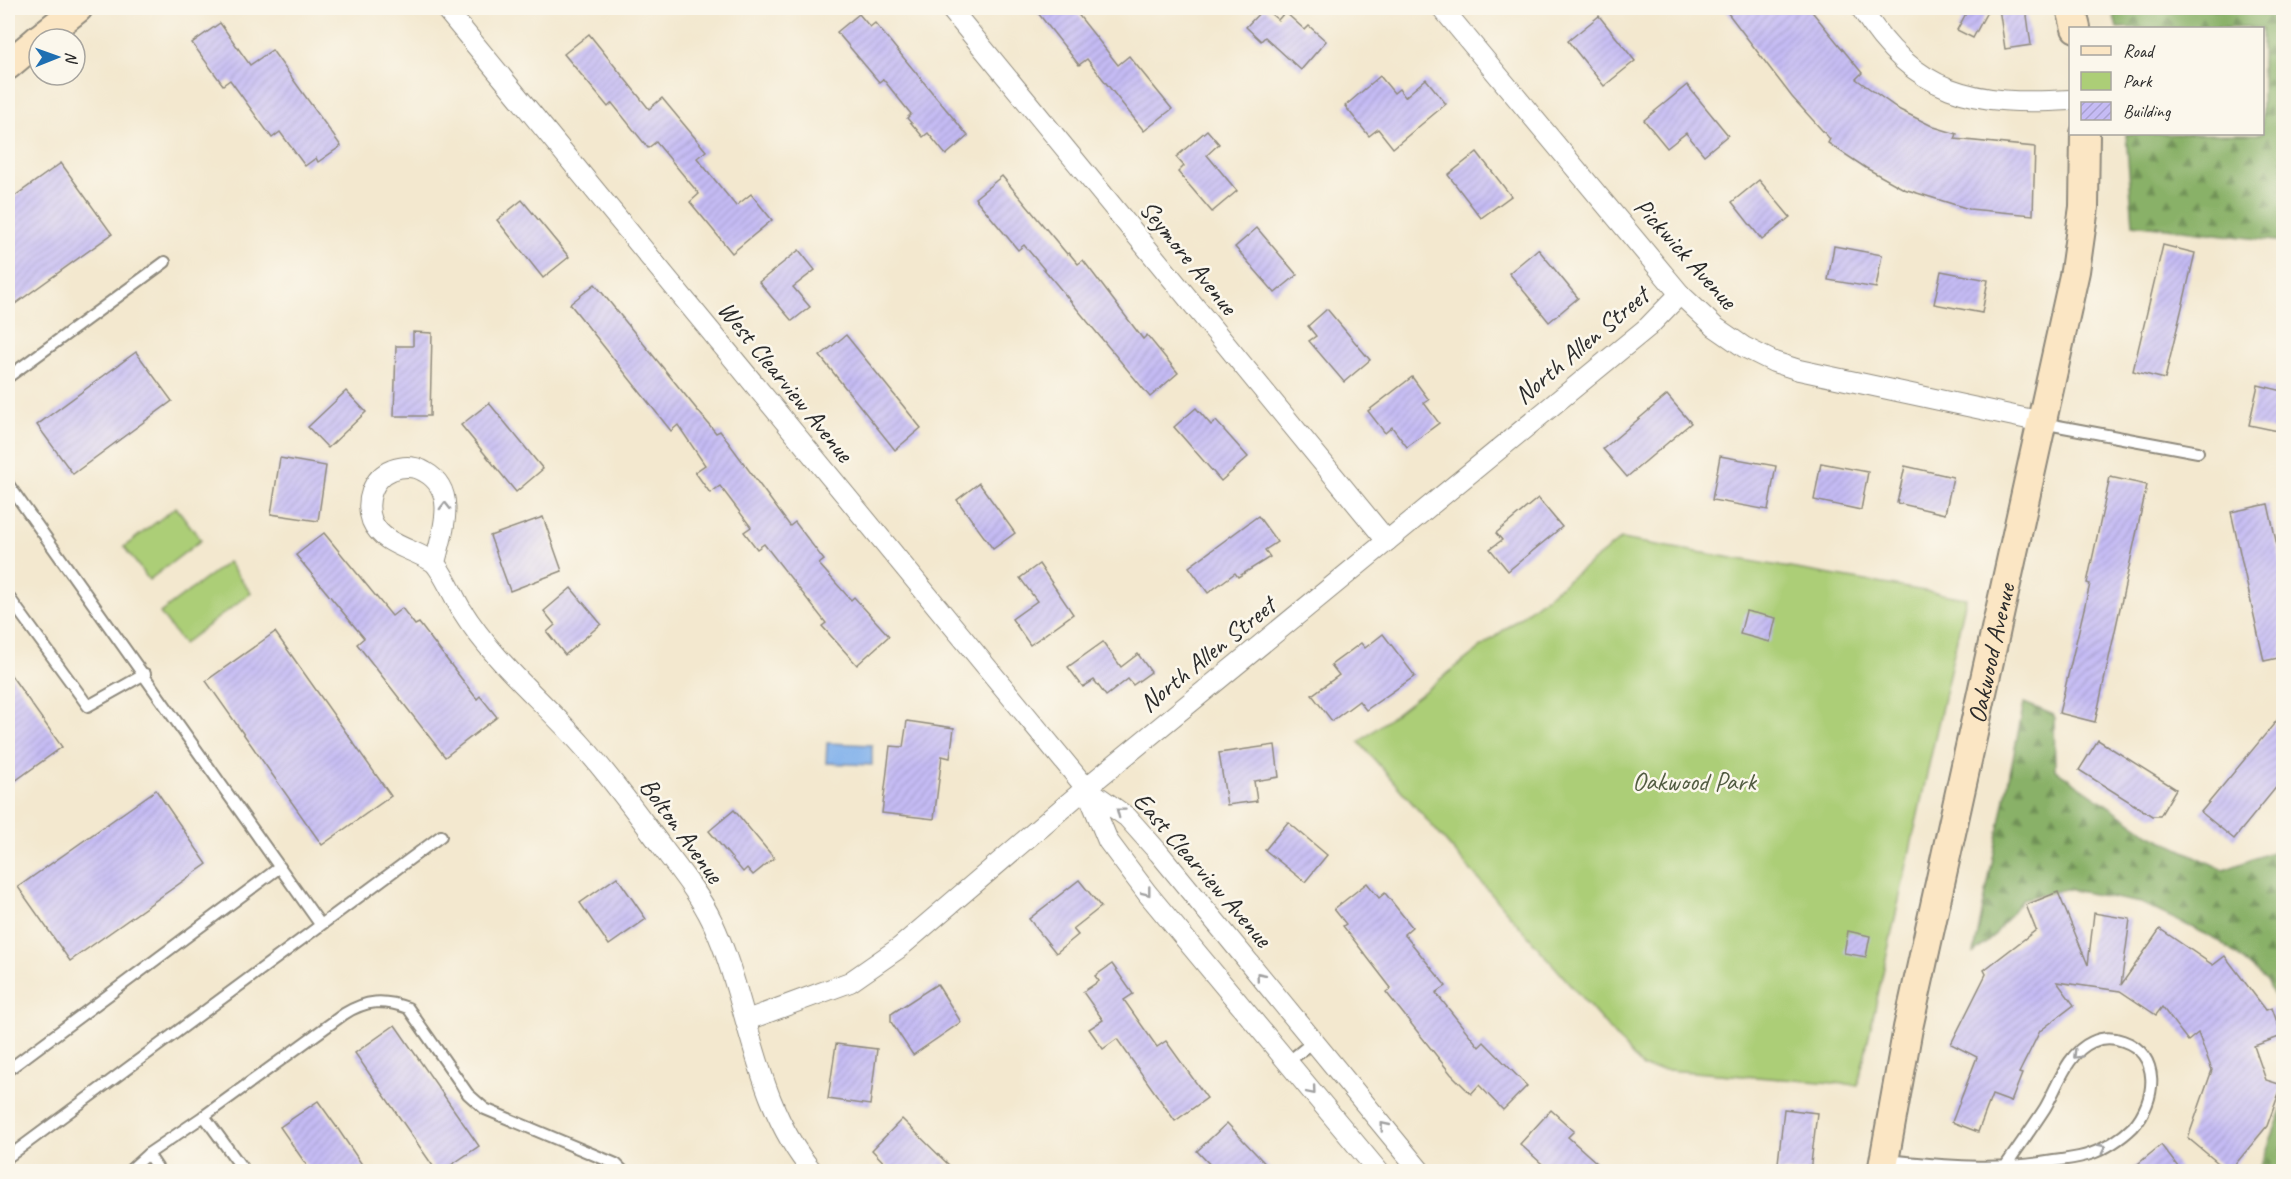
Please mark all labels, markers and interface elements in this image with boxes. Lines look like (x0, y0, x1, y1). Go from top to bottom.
north arrow (27, 27, 87, 87)
legend (2069, 27, 2264, 135)
text: Road (2123, 40, 2156, 62)
text: N (61, 52, 81, 65)
text: Park (2123, 70, 2153, 92)
text: Building (2123, 100, 2172, 122)
street label: Pickwick Avenue (1627, 191, 1745, 317)
street label: Seymore Avenue (1132, 193, 1246, 323)
street label: North Allen Street (1507, 277, 1658, 411)
street label: West Clearview Avenue (710, 294, 862, 470)
one-way arrow (438, 501, 451, 510)
street label: Oakwood Avenue (1960, 579, 2023, 726)
street label: North Allen Street (1133, 587, 1285, 719)
park label: Oakwood Park (1632, 765, 1757, 798)
street label: Bolton Avenue (632, 771, 732, 891)
street label: East Clearview Avenue (1126, 785, 1280, 955)
one-way arrow (1115, 808, 1126, 819)
one-way arrow (1139, 886, 1150, 897)
one-way arrow (1256, 972, 1267, 983)
one-way arrow (2073, 1048, 2084, 1059)
one-way arrow (1305, 1084, 1316, 1095)
one-way arrow (1380, 1122, 1391, 1133)
one-way arrow (2095, 1144, 2106, 1155)

